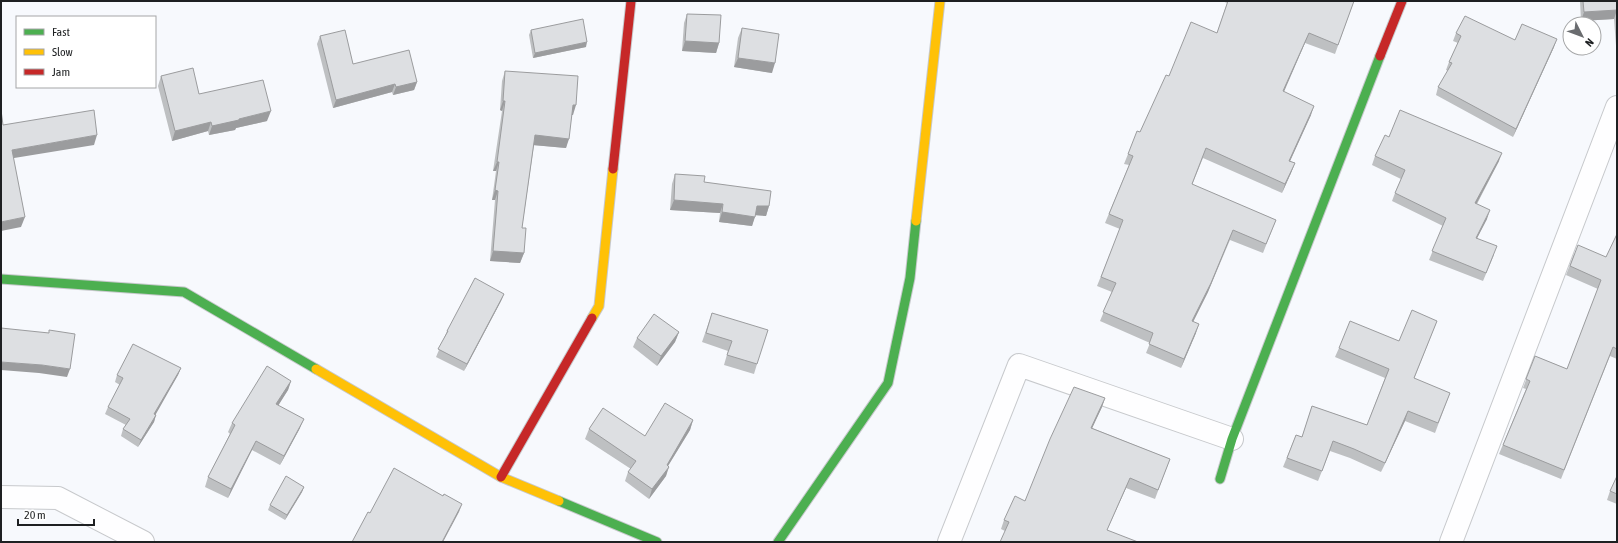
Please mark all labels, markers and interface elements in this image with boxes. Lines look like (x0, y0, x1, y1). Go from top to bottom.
legend (16, 16, 156, 88)
north arrow (1562, 16, 1602, 56)
text: Fast (52, 25, 70, 39)
text: N (1583, 36, 1596, 49)
text: Slow (52, 45, 73, 59)
text: Jam (52, 65, 70, 79)
scale bar (18, 501, 94, 527)
text: 20 m (24, 508, 46, 522)

